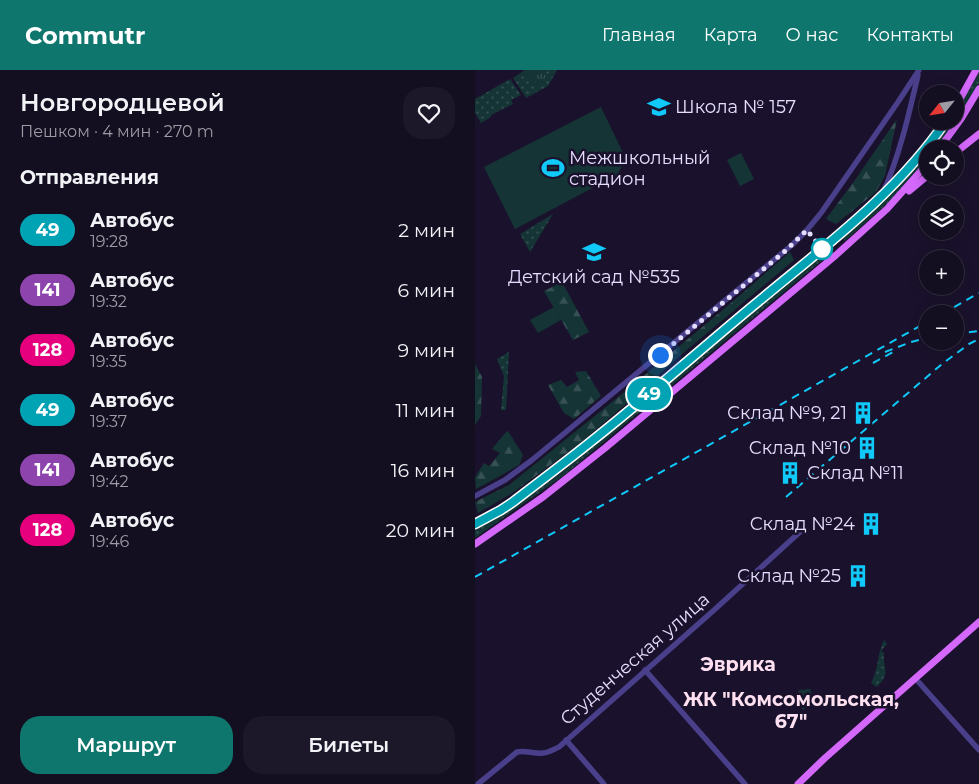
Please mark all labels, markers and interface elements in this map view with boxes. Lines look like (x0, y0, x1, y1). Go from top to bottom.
text: Commutr (25, 21, 145, 50)
text: Главная (602, 24, 676, 46)
text: Карта (704, 24, 758, 46)
text: О нас (786, 24, 838, 46)
text: Контакты (866, 24, 954, 46)
north arrow (919, 85, 964, 130)
map controls (919, 85, 964, 350)
button: heart (403, 87, 455, 139)
text: Новгородцевой (20, 88, 225, 117)
school or university icon: Школа № 157 (646, 94, 672, 120)
place label: Школа № 157 (675, 96, 796, 118)
text: Пешком · 4 мин · 270 m (20, 122, 214, 141)
button: locate (919, 140, 964, 185)
place label: Межшкольный стадион (569, 147, 710, 190)
sports icon: Межшкольный стадион (540, 155, 566, 181)
text: Отправления (20, 166, 159, 189)
button: layers (919, 195, 964, 240)
text: Автобус (90, 209, 174, 232)
text: 49 (36, 219, 59, 241)
text: 2 мин (398, 219, 455, 242)
text: 19:28 (90, 232, 128, 251)
unlabelled marker (811, 238, 833, 260)
school or university icon: Детский сад №535 (581, 239, 607, 265)
button: + (919, 250, 964, 295)
place label: Детский сад №535 (508, 266, 680, 288)
text: Автобус (90, 269, 174, 292)
text: 141 (34, 279, 61, 301)
text: 6 мин (398, 279, 455, 302)
text: 19:32 (90, 292, 127, 311)
button: − (919, 305, 964, 350)
text: Автобус (90, 329, 174, 352)
text: 128 (33, 339, 62, 361)
text: 9 мин (398, 339, 455, 362)
your location (648, 343, 673, 368)
text: 19:35 (90, 352, 127, 371)
line badge: 49 (627, 378, 671, 410)
text: 49 (637, 383, 661, 405)
text: Автобус (90, 389, 174, 412)
text: 49 (36, 399, 59, 421)
text: 11 мин (395, 399, 455, 422)
building icon: Склад №9, 21 (850, 400, 876, 426)
place label: Склад №9, 21 (727, 402, 847, 424)
text: 19:37 (90, 412, 127, 431)
building icon: Склад №10 (854, 435, 880, 461)
place label: Склад №10 (749, 437, 851, 459)
text: Автобус (90, 449, 174, 472)
text: 141 (34, 459, 61, 481)
text: 16 мин (391, 459, 455, 482)
building icon: Склад №11 (777, 460, 803, 486)
place label: Склад №11 (807, 462, 904, 484)
text: 19:42 (90, 472, 129, 491)
text: Автобус (90, 509, 174, 532)
building icon: Склад №24 (858, 511, 884, 537)
place label: Склад №24 (750, 513, 855, 535)
text: 128 (33, 519, 62, 541)
text: 20 мин (386, 519, 455, 542)
text: 19:46 (90, 532, 129, 551)
building icon: Склад №25 (845, 563, 871, 589)
place label: Склад №25 (737, 565, 841, 587)
street label: Студенческая улица (556, 588, 714, 730)
district label: Эврика (700, 653, 776, 676)
district label: ЖК "Комсомольская, 67" (683, 688, 899, 733)
button: Маршрут (20, 716, 233, 774)
button: Билеты (243, 716, 455, 774)

